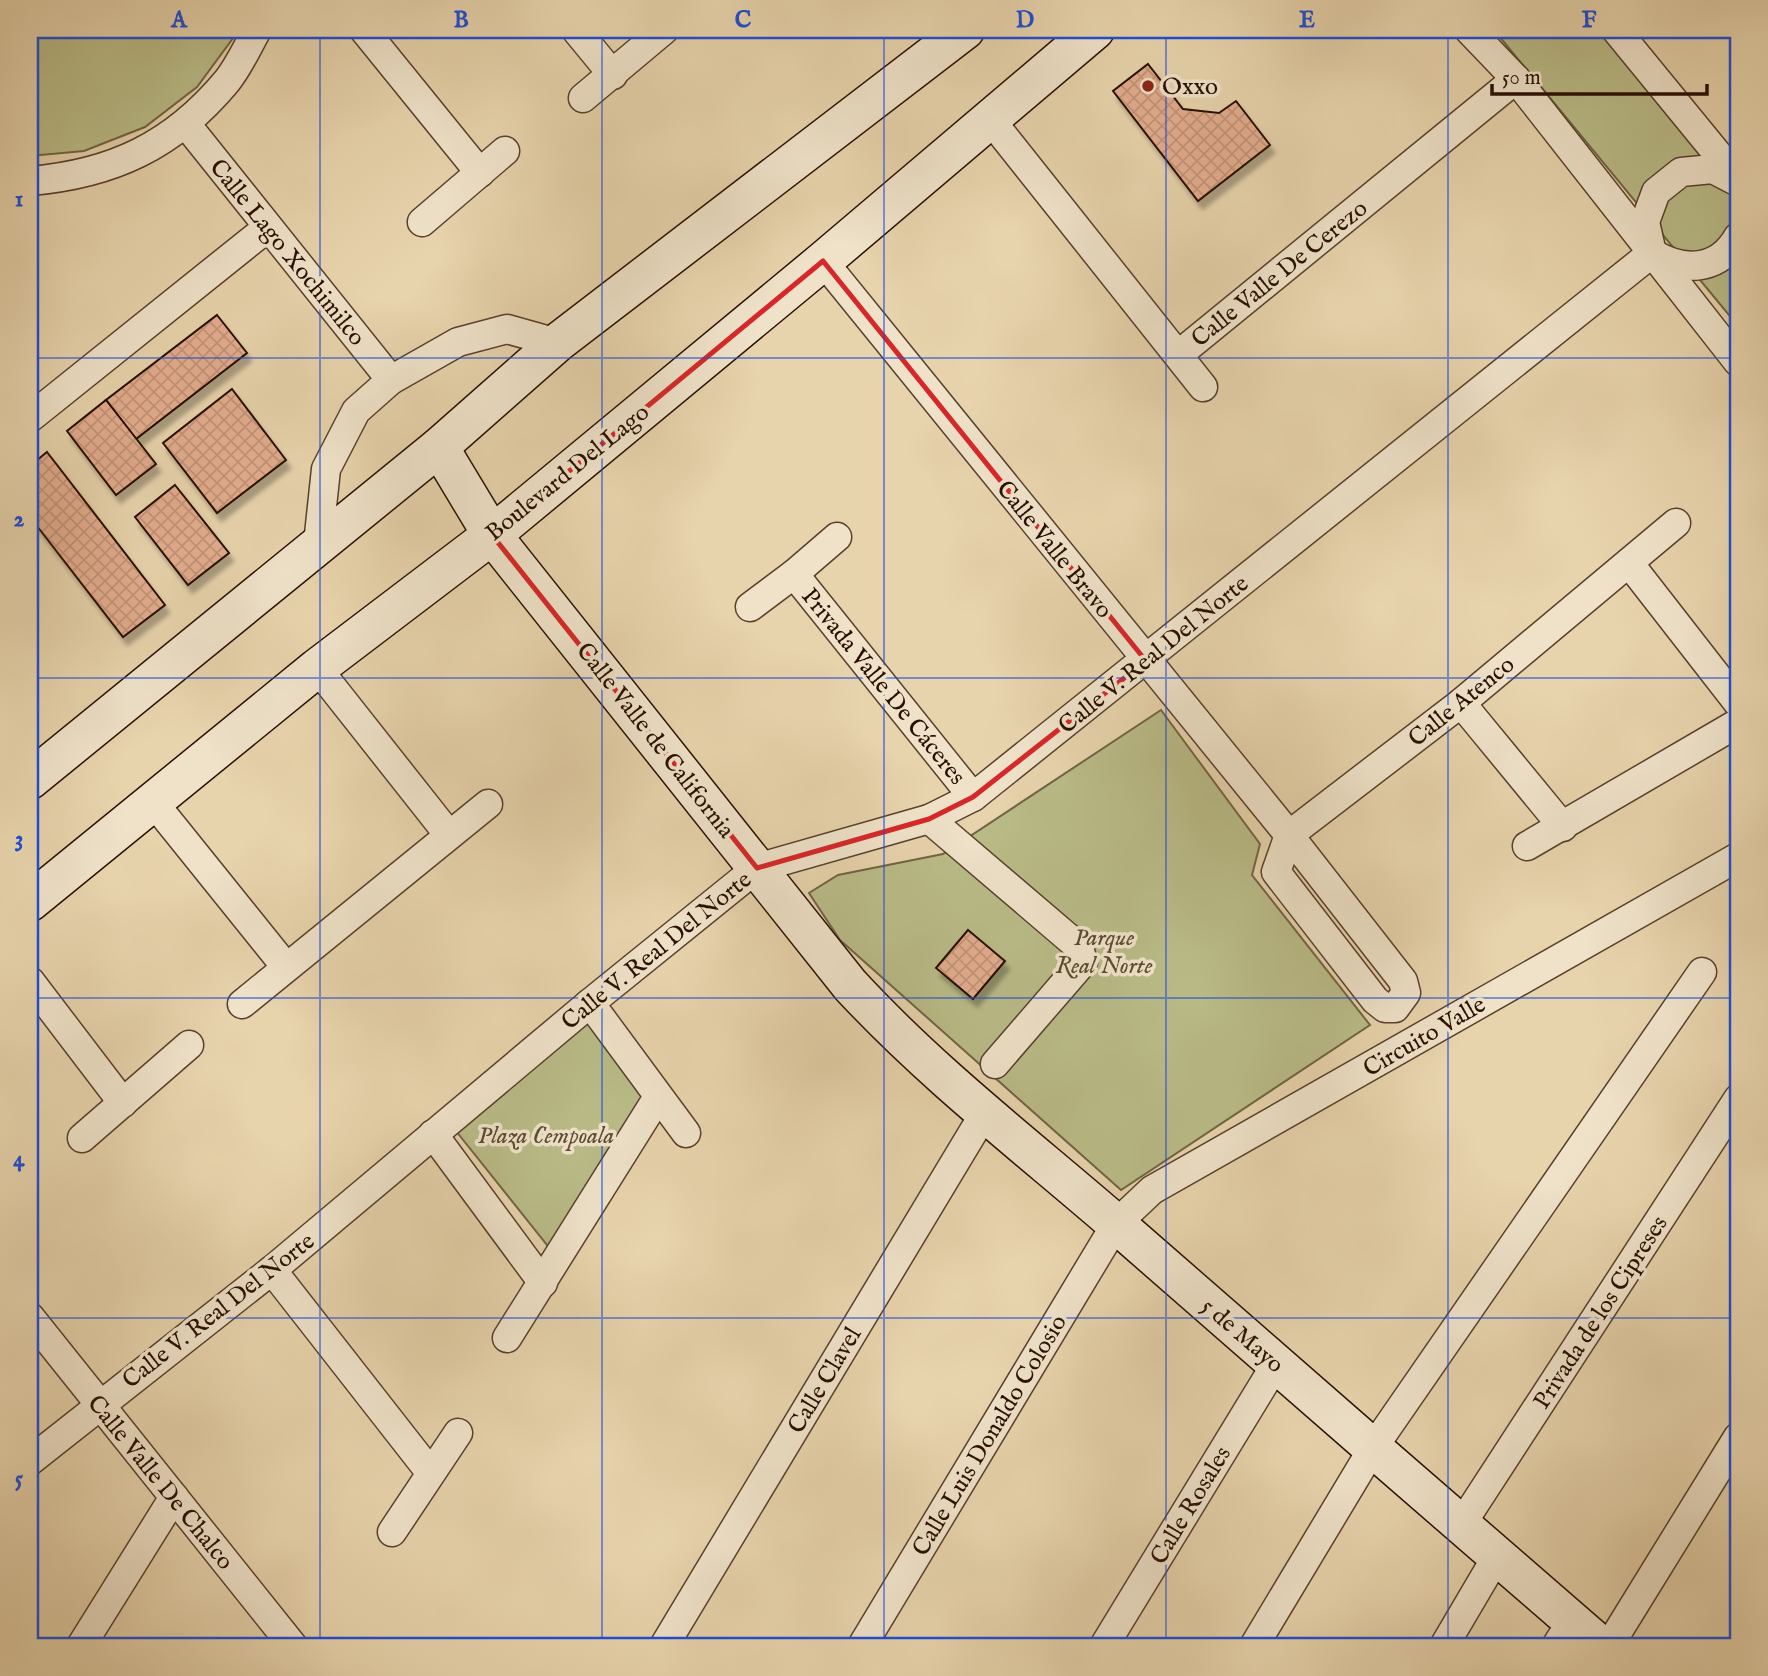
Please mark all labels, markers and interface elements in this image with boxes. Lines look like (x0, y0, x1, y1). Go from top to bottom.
text: A (170, 6, 188, 35)
text: B (453, 6, 469, 35)
text: C (735, 6, 752, 35)
text: D (1016, 6, 1034, 35)
text: E (1299, 6, 1315, 35)
text: F (1582, 6, 1597, 35)
scale bar (1492, 52, 1707, 96)
text: 50 m (1502, 65, 1541, 92)
place label: Oxxo (1162, 72, 1218, 103)
marker: Oxxo (1140, 78, 1156, 94)
street label: Calle Lago Xochimilco (202, 153, 372, 353)
text: 1 (15, 185, 23, 214)
street label: Calle Valle De Cerezo (1185, 193, 1375, 355)
street label: Boulevard Del Lago (480, 398, 656, 549)
street label: Calle Valle Bravo (989, 475, 1119, 625)
text: 2 (14, 505, 25, 534)
street label: Calle V. Real Del Norte (1052, 569, 1255, 741)
street label: Privada Valle De Cáceres (794, 582, 972, 792)
street label: Calle Valle de California (569, 637, 741, 846)
street label: Calle Atenco (1402, 650, 1522, 755)
text: 3 (15, 825, 23, 854)
street label: Calle V. Real Del Norte (555, 865, 758, 1037)
park label: Parque Real Norte (1055, 923, 1153, 982)
street label: Circuito Valle (1358, 990, 1492, 1085)
park label: Plaza Cempoala (478, 1121, 614, 1152)
text: 4 (13, 1145, 25, 1174)
street label: Privada de los Cipreses (1527, 1210, 1675, 1415)
street label: Calle V. Real Del Norte (116, 1226, 321, 1396)
street label: 5 de Mayo (1194, 1292, 1290, 1381)
street label: Calle Luis Donaldo Colosio (906, 1309, 1075, 1562)
street label: Calle Clavel (781, 1322, 869, 1440)
street label: Calle Valle De Chalco (80, 1389, 240, 1577)
street label: Calle Rosales (1144, 1441, 1239, 1571)
text: 5 (15, 1465, 24, 1494)

